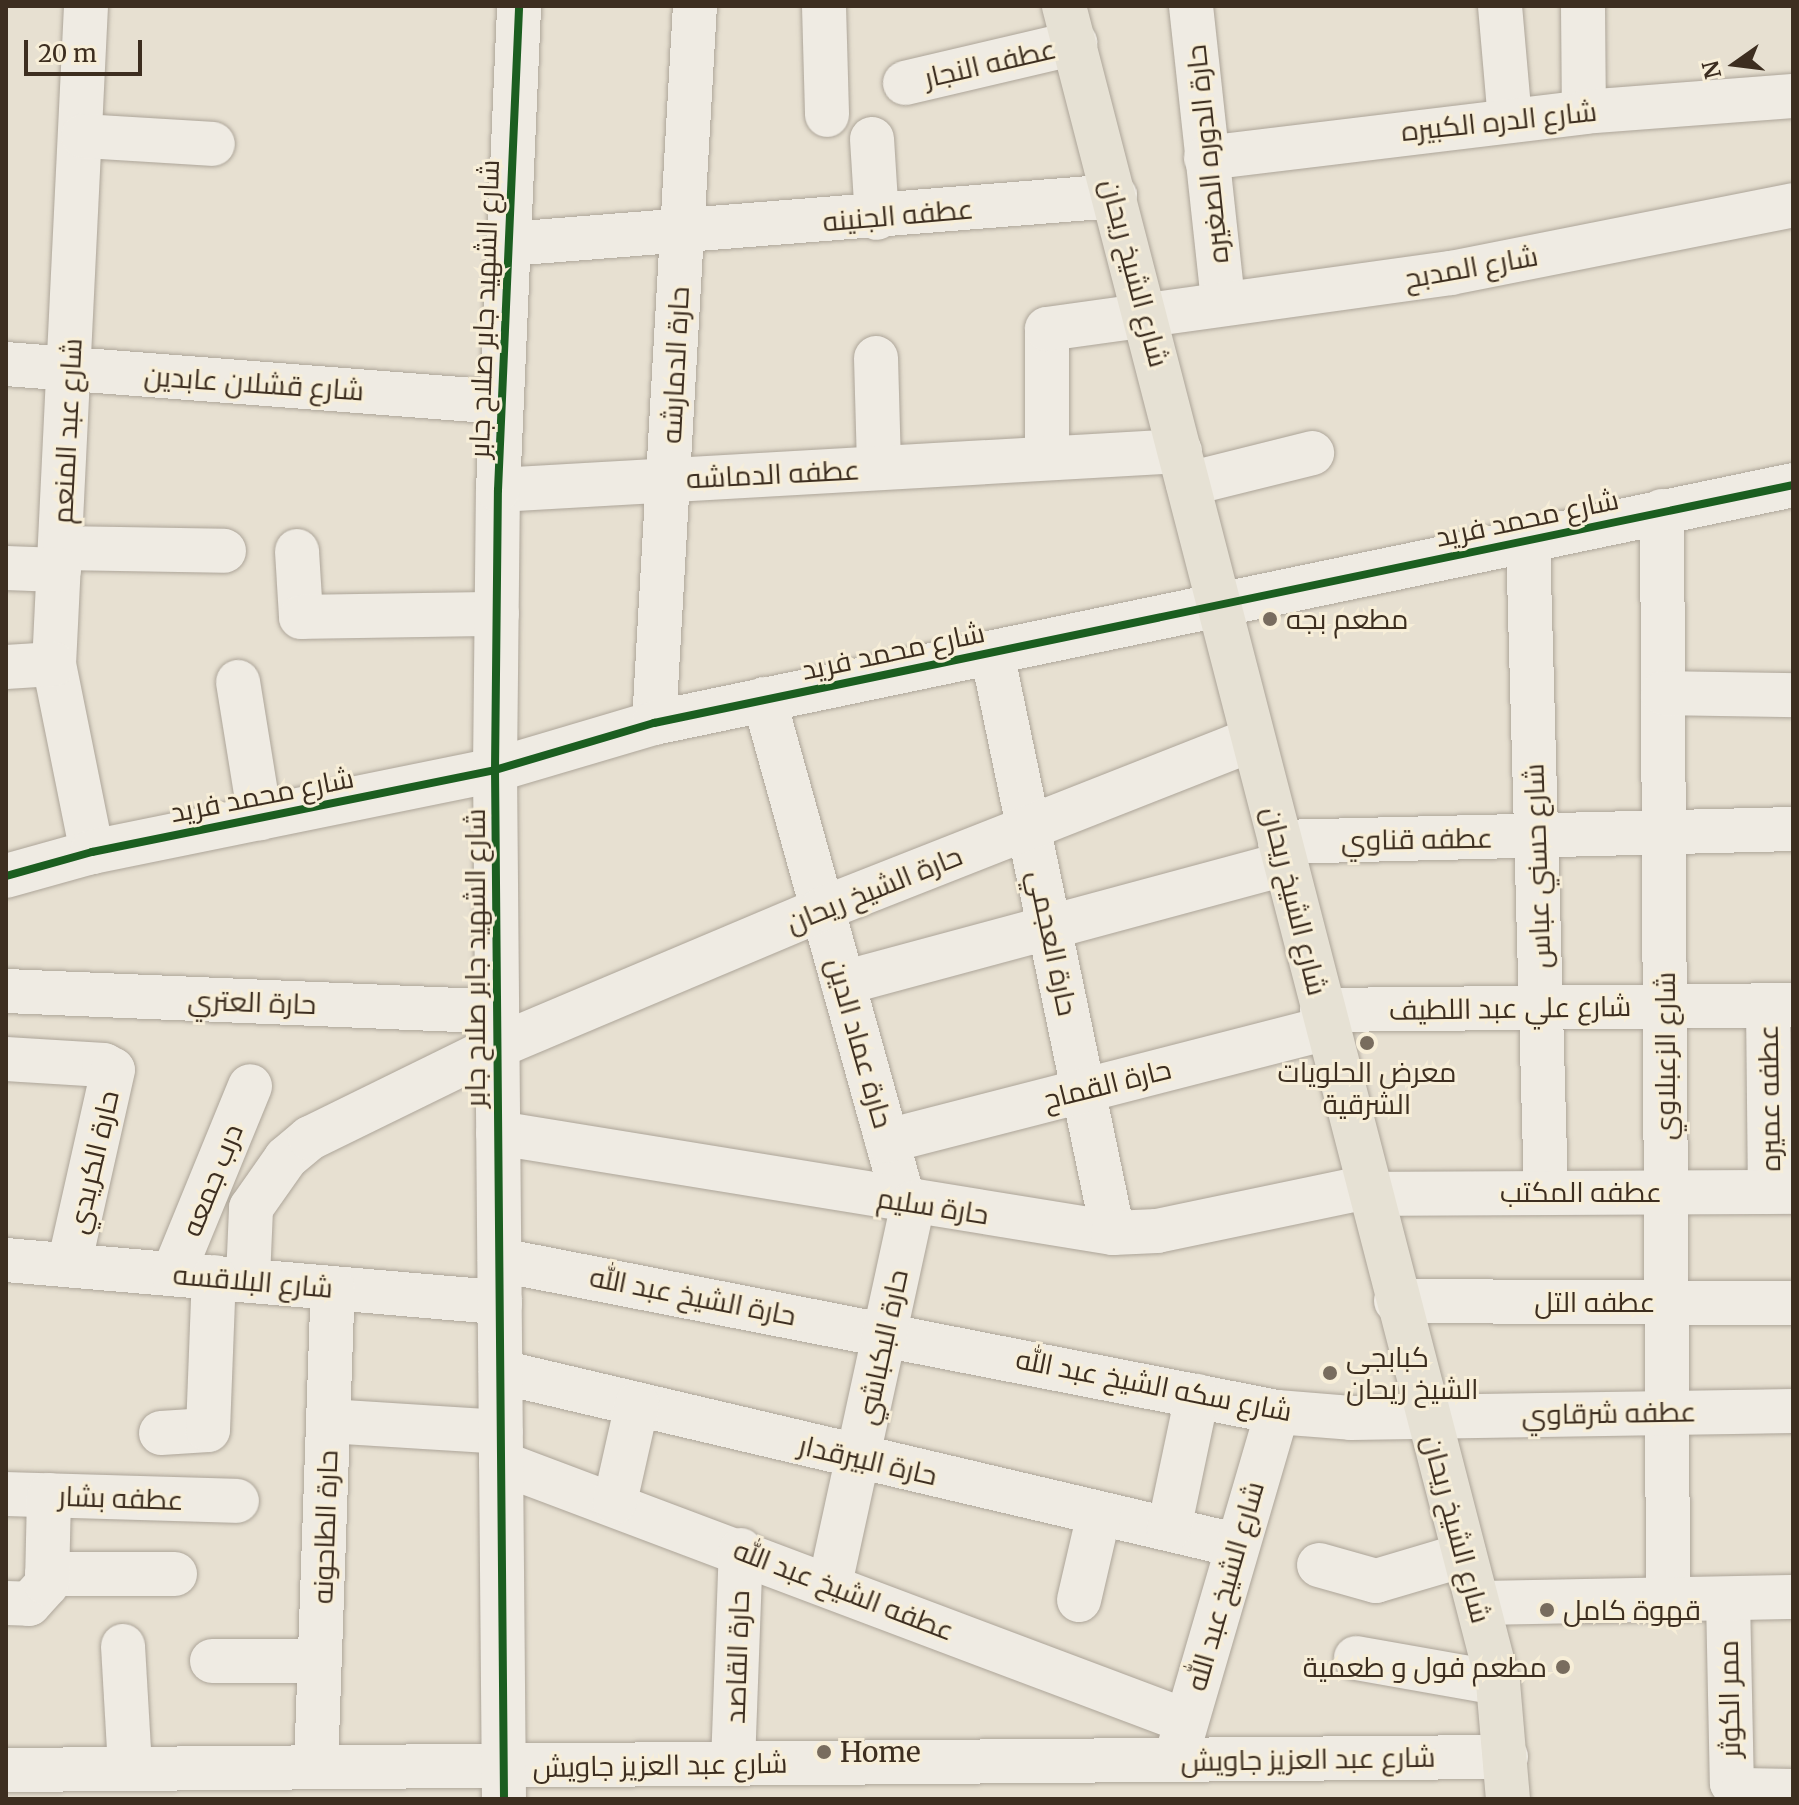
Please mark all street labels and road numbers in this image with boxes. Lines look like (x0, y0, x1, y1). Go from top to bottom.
street label: عطفه النجار (921, 32, 1059, 94)
street label: حارة الدوره الصغيره (1179, 43, 1235, 265)
street label: شارع الدره الكبيره (1400, 94, 1598, 148)
street label: شارع الشهيد جابر صلاح جابر (462, 159, 506, 459)
street label: شارع الشيخ ريحان (1094, 175, 1176, 371)
street label: عطفه الجنينه (821, 192, 975, 238)
street label: شارع المدبح (1402, 239, 1540, 295)
street label: حارة الدمارشه (654, 286, 696, 444)
street label: شارع عبد المنعم (45, 337, 89, 525)
street label: شارع قشلان عابدين (143, 359, 365, 407)
street label: عطفه الدماشه (685, 453, 861, 495)
street label: شارع محمد فريد (1432, 482, 1622, 554)
street label: شارع محمد فريد (798, 615, 988, 687)
street label: شارع محمد فريد (167, 761, 357, 829)
street label: شارع حسني عباس (1517, 763, 1557, 969)
street label: شارع الشيخ ريحان (1255, 803, 1335, 999)
street label: شارع الشهيد جابر صلاح جابر (458, 808, 492, 1108)
street label: عطفه قناوي (1341, 821, 1493, 857)
street label: حارة الشيخ ريحان (781, 838, 967, 940)
street label: حارة العجمي (1021, 867, 1085, 1019)
street label: حارة عماد الدين (820, 954, 900, 1132)
street label: شارع الزعبلاوي (1648, 972, 1682, 1140)
street label: حارة العتري (187, 983, 317, 1021)
street label: شارع علي عبد اللطيف (1388, 989, 1632, 1027)
street label: عطفه عميره (1751, 1024, 1787, 1172)
street label: حارة القماح (1040, 1052, 1174, 1116)
street label: حارة الكريدي (60, 1087, 126, 1237)
street label: درب جمعه (174, 1119, 250, 1241)
street label: عطفه المكتب (1500, 1175, 1662, 1209)
street label: حارة سليم (875, 1181, 991, 1231)
street label: شارع البلاقسه (172, 1257, 334, 1305)
street label: حارة الشيخ عبد الله (587, 1260, 799, 1332)
street label: حارة البكباشي (849, 1266, 915, 1428)
street label: عطفه التل (1534, 1285, 1656, 1319)
street label: شارع سكه الشيخ عبد الله (1013, 1342, 1295, 1428)
street label: عطفه شرقاوي (1521, 1395, 1697, 1431)
street label: حارة البيرقدار (795, 1428, 941, 1492)
street label: شارع الشيخ ريحان (1416, 1431, 1498, 1627)
street label: حارة الطاحونه (306, 1449, 344, 1605)
street label: شارع الشيخ عبد الله (1179, 1478, 1271, 1694)
street label: عطفه بشار (58, 1479, 184, 1517)
street label: عطفه الشيخ عبد الله (729, 1532, 959, 1648)
street label: حارة القاصد (718, 1590, 756, 1724)
street label: ممر الكوثر (1711, 1640, 1747, 1758)
street label: شارع عبد العزيز جاويش (1180, 1740, 1436, 1778)
street label: شارع عبد العزيز جاويش (532, 1746, 788, 1784)

